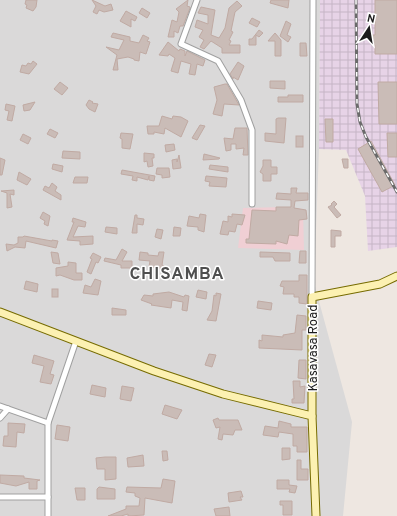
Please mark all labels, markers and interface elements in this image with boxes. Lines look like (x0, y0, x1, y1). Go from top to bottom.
north arrow (349, 8, 389, 48)
text: N (366, 12, 376, 27)
district label: CHISAMBA (129, 264, 225, 286)
street label: Kasavasa Road (306, 304, 322, 392)

